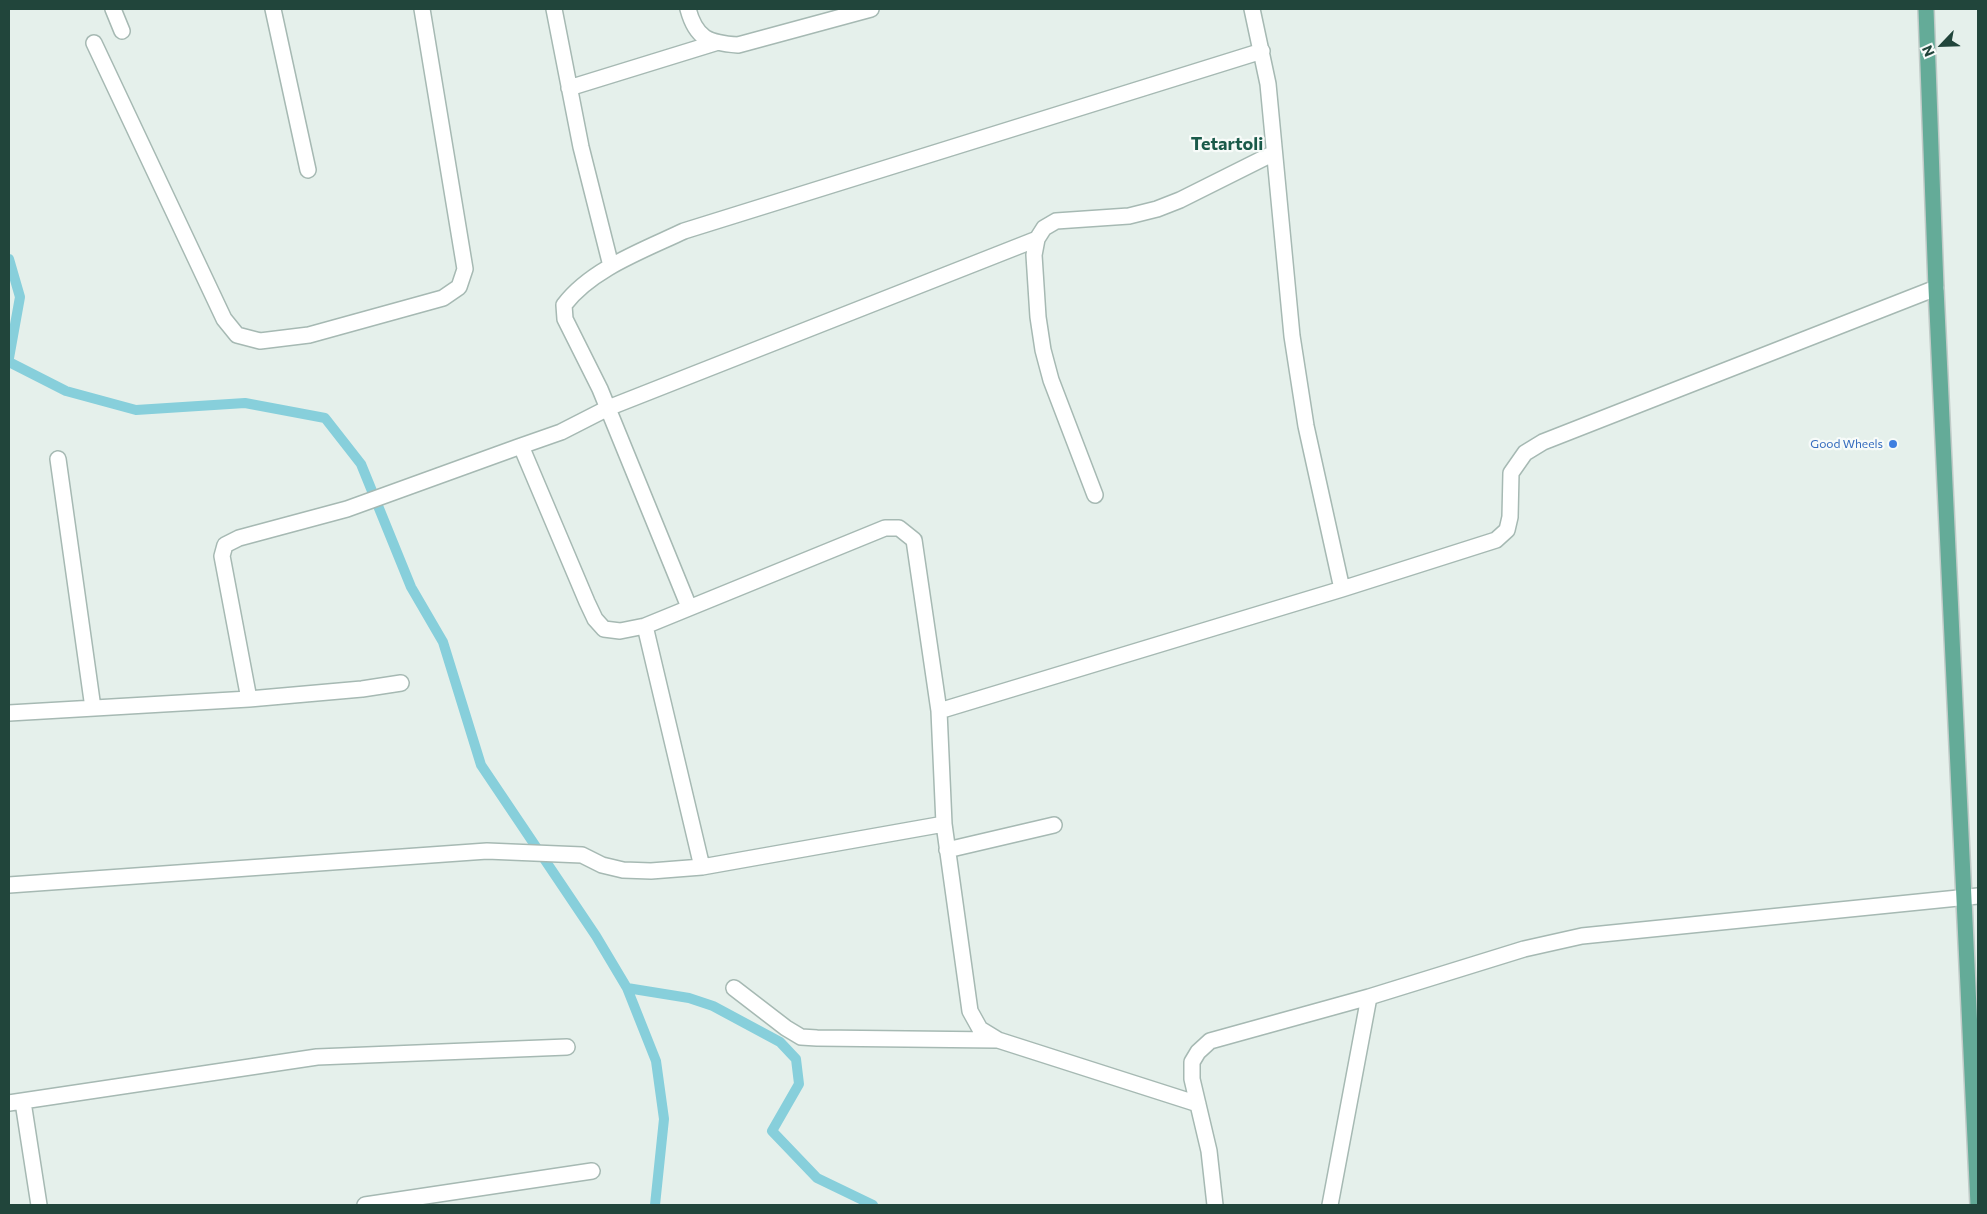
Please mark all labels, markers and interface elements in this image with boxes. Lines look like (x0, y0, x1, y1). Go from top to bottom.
north arrow (1917, 20, 1967, 70)
text: N (1918, 43, 1938, 60)
district label: Tetartoli (1191, 133, 1263, 155)
place label: Good Wheels (1810, 437, 1883, 451)
marker: Good Wheels (1887, 438, 1899, 450)

